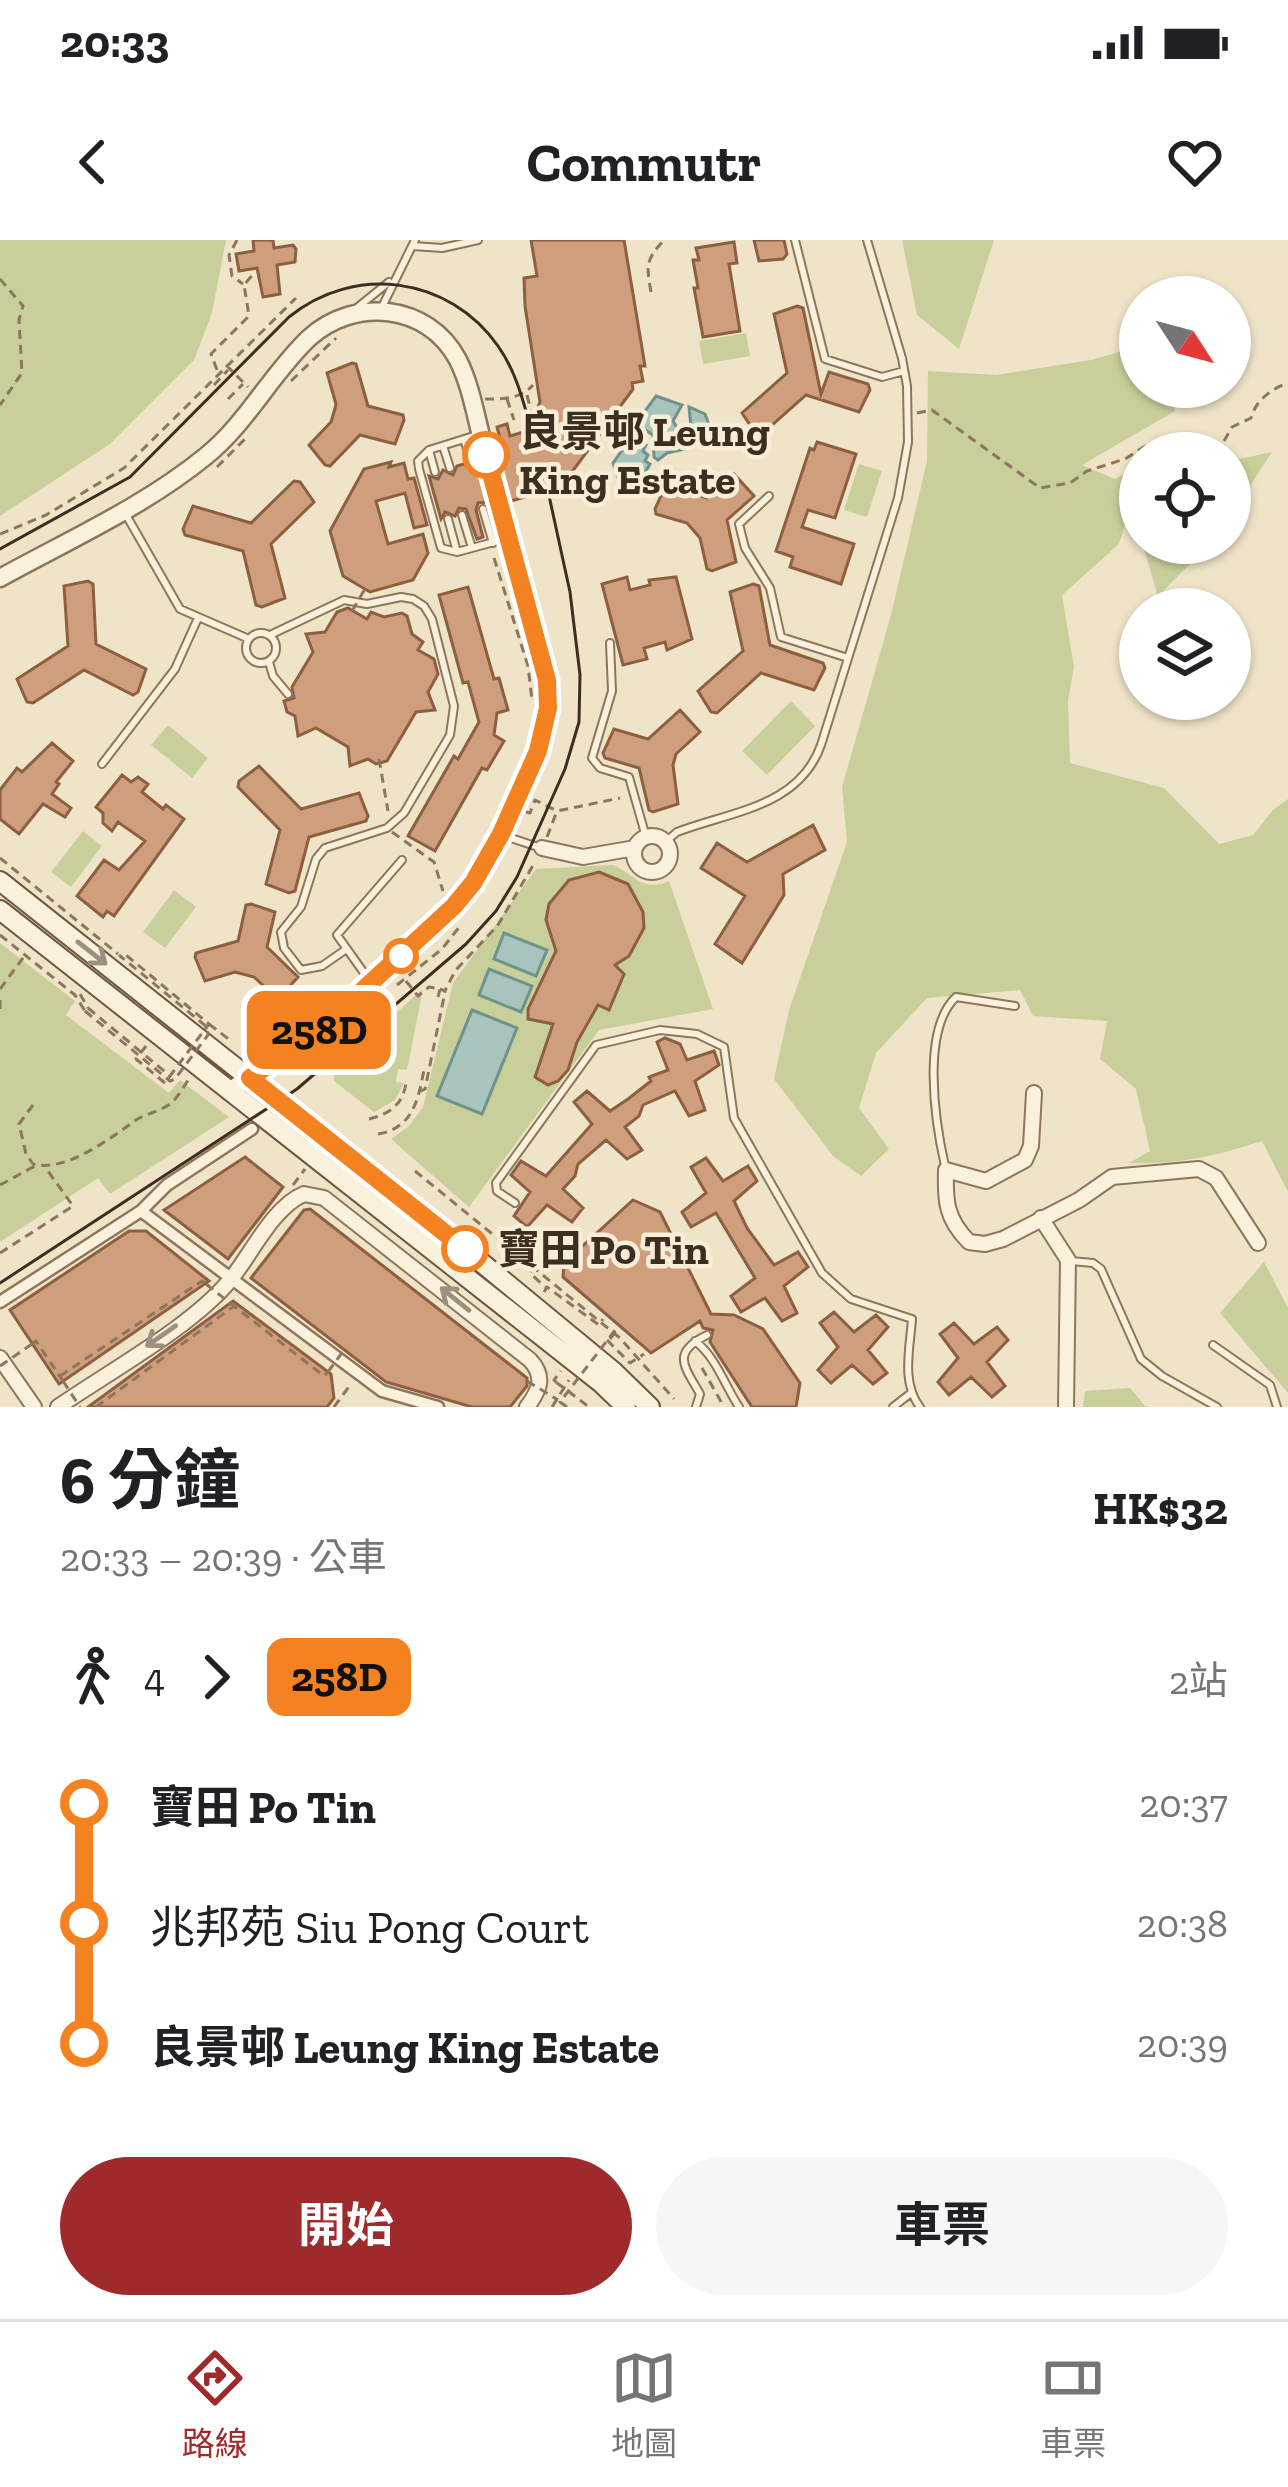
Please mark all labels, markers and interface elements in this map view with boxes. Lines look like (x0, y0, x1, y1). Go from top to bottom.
text: 20:33 (60, 15, 169, 69)
icon: back (60, 129, 126, 195)
icon: heart (1162, 129, 1228, 195)
text: Commutr (527, 130, 761, 195)
north arrow (1119, 276, 1251, 408)
map controls (1119, 276, 1251, 720)
place label: 良景邨 Leung King Estate (519, 406, 770, 505)
button: locate (1119, 432, 1251, 564)
marker: 良景邨 Leung King Estate (464, 433, 508, 477)
button: layers (1119, 588, 1251, 720)
one-way arrow (76, 939, 108, 966)
unlabelled marker (385, 940, 417, 972)
line badge: 258D (235, 991, 403, 1069)
text: 258D (271, 1004, 367, 1055)
place label: 寶田 Po Tin (498, 1224, 709, 1275)
marker: 寶田 Po Tin (443, 1227, 487, 1271)
one-way arrow (439, 1286, 471, 1313)
one-way arrow (145, 1323, 178, 1348)
text: 6 分鐘 (60, 1441, 240, 1520)
text: HK$32 (1093, 1482, 1228, 1536)
text: 20:33 – 20:39 · 公車 (60, 1534, 387, 1581)
icon: walk (60, 1644, 126, 1710)
icon: forward (183, 1644, 249, 1710)
text: 258D (291, 1651, 387, 1702)
text: 4 (144, 1654, 165, 1701)
text: 2站 (1169, 1657, 1228, 1704)
text: 20:37 (1139, 1780, 1228, 1827)
text: 寶田 Po Tin (150, 1781, 376, 1835)
text: 20:38 (1137, 1900, 1228, 1947)
text: 兆邦苑 Siu Pong Court (150, 1901, 589, 1955)
text: 20:39 (1137, 2020, 1228, 2067)
text: 良景邨 Leung King Estate (150, 2021, 659, 2075)
button: 開始 (60, 2157, 632, 2295)
button: 車票 (656, 2157, 1228, 2295)
tab: 路線 (182, 2345, 248, 2465)
tab: 地圖 (611, 2345, 677, 2465)
tab: 車票 (1040, 2345, 1106, 2465)

